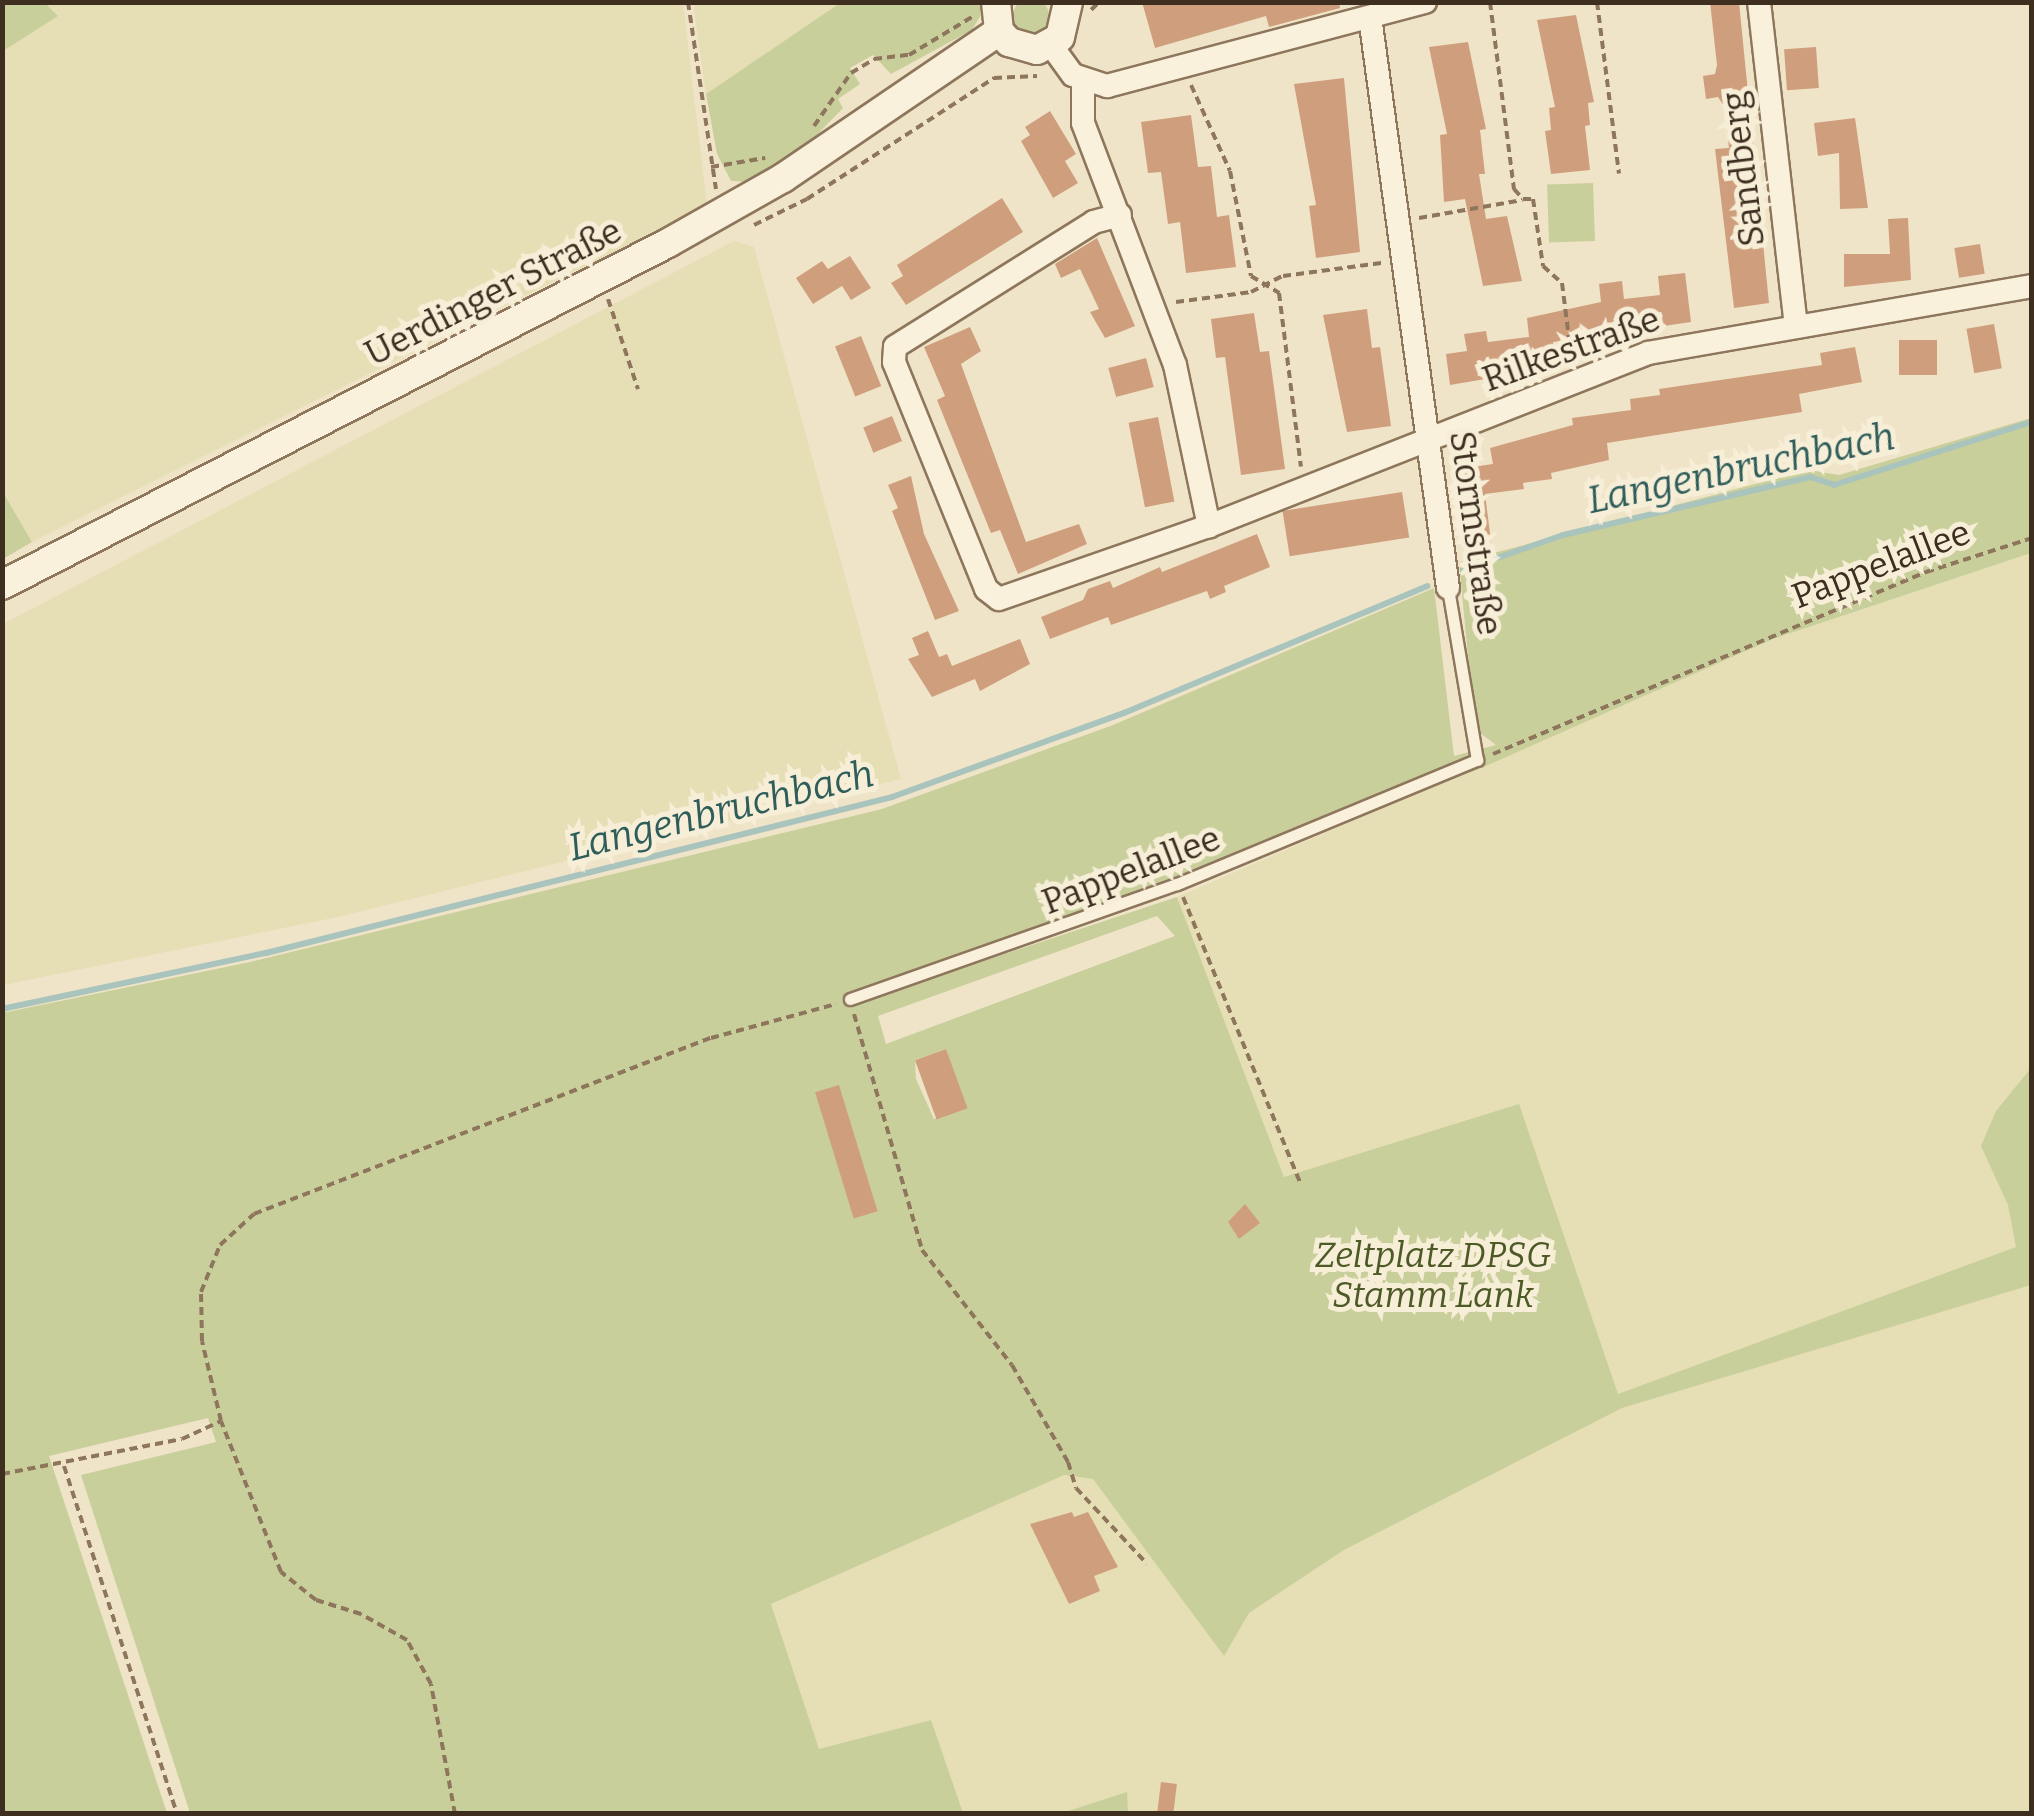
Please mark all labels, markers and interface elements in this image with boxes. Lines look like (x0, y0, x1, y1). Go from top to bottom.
street label: Sandberg (1713, 89, 1773, 249)
street label: Uerdinger Straße (358, 209, 628, 375)
street label: Rilkestraße (1477, 298, 1665, 400)
water label: Langenbruchbach (1583, 414, 1899, 524)
street label: Stormstraße (1441, 428, 1511, 638)
street label: Pappelallee (1786, 511, 1976, 617)
water label: Langenbruchbach (564, 751, 878, 871)
street label: Pappelallee (1036, 817, 1226, 923)
park label: Zeltplatz DPSG Stamm Lank (1315, 1234, 1551, 1316)

